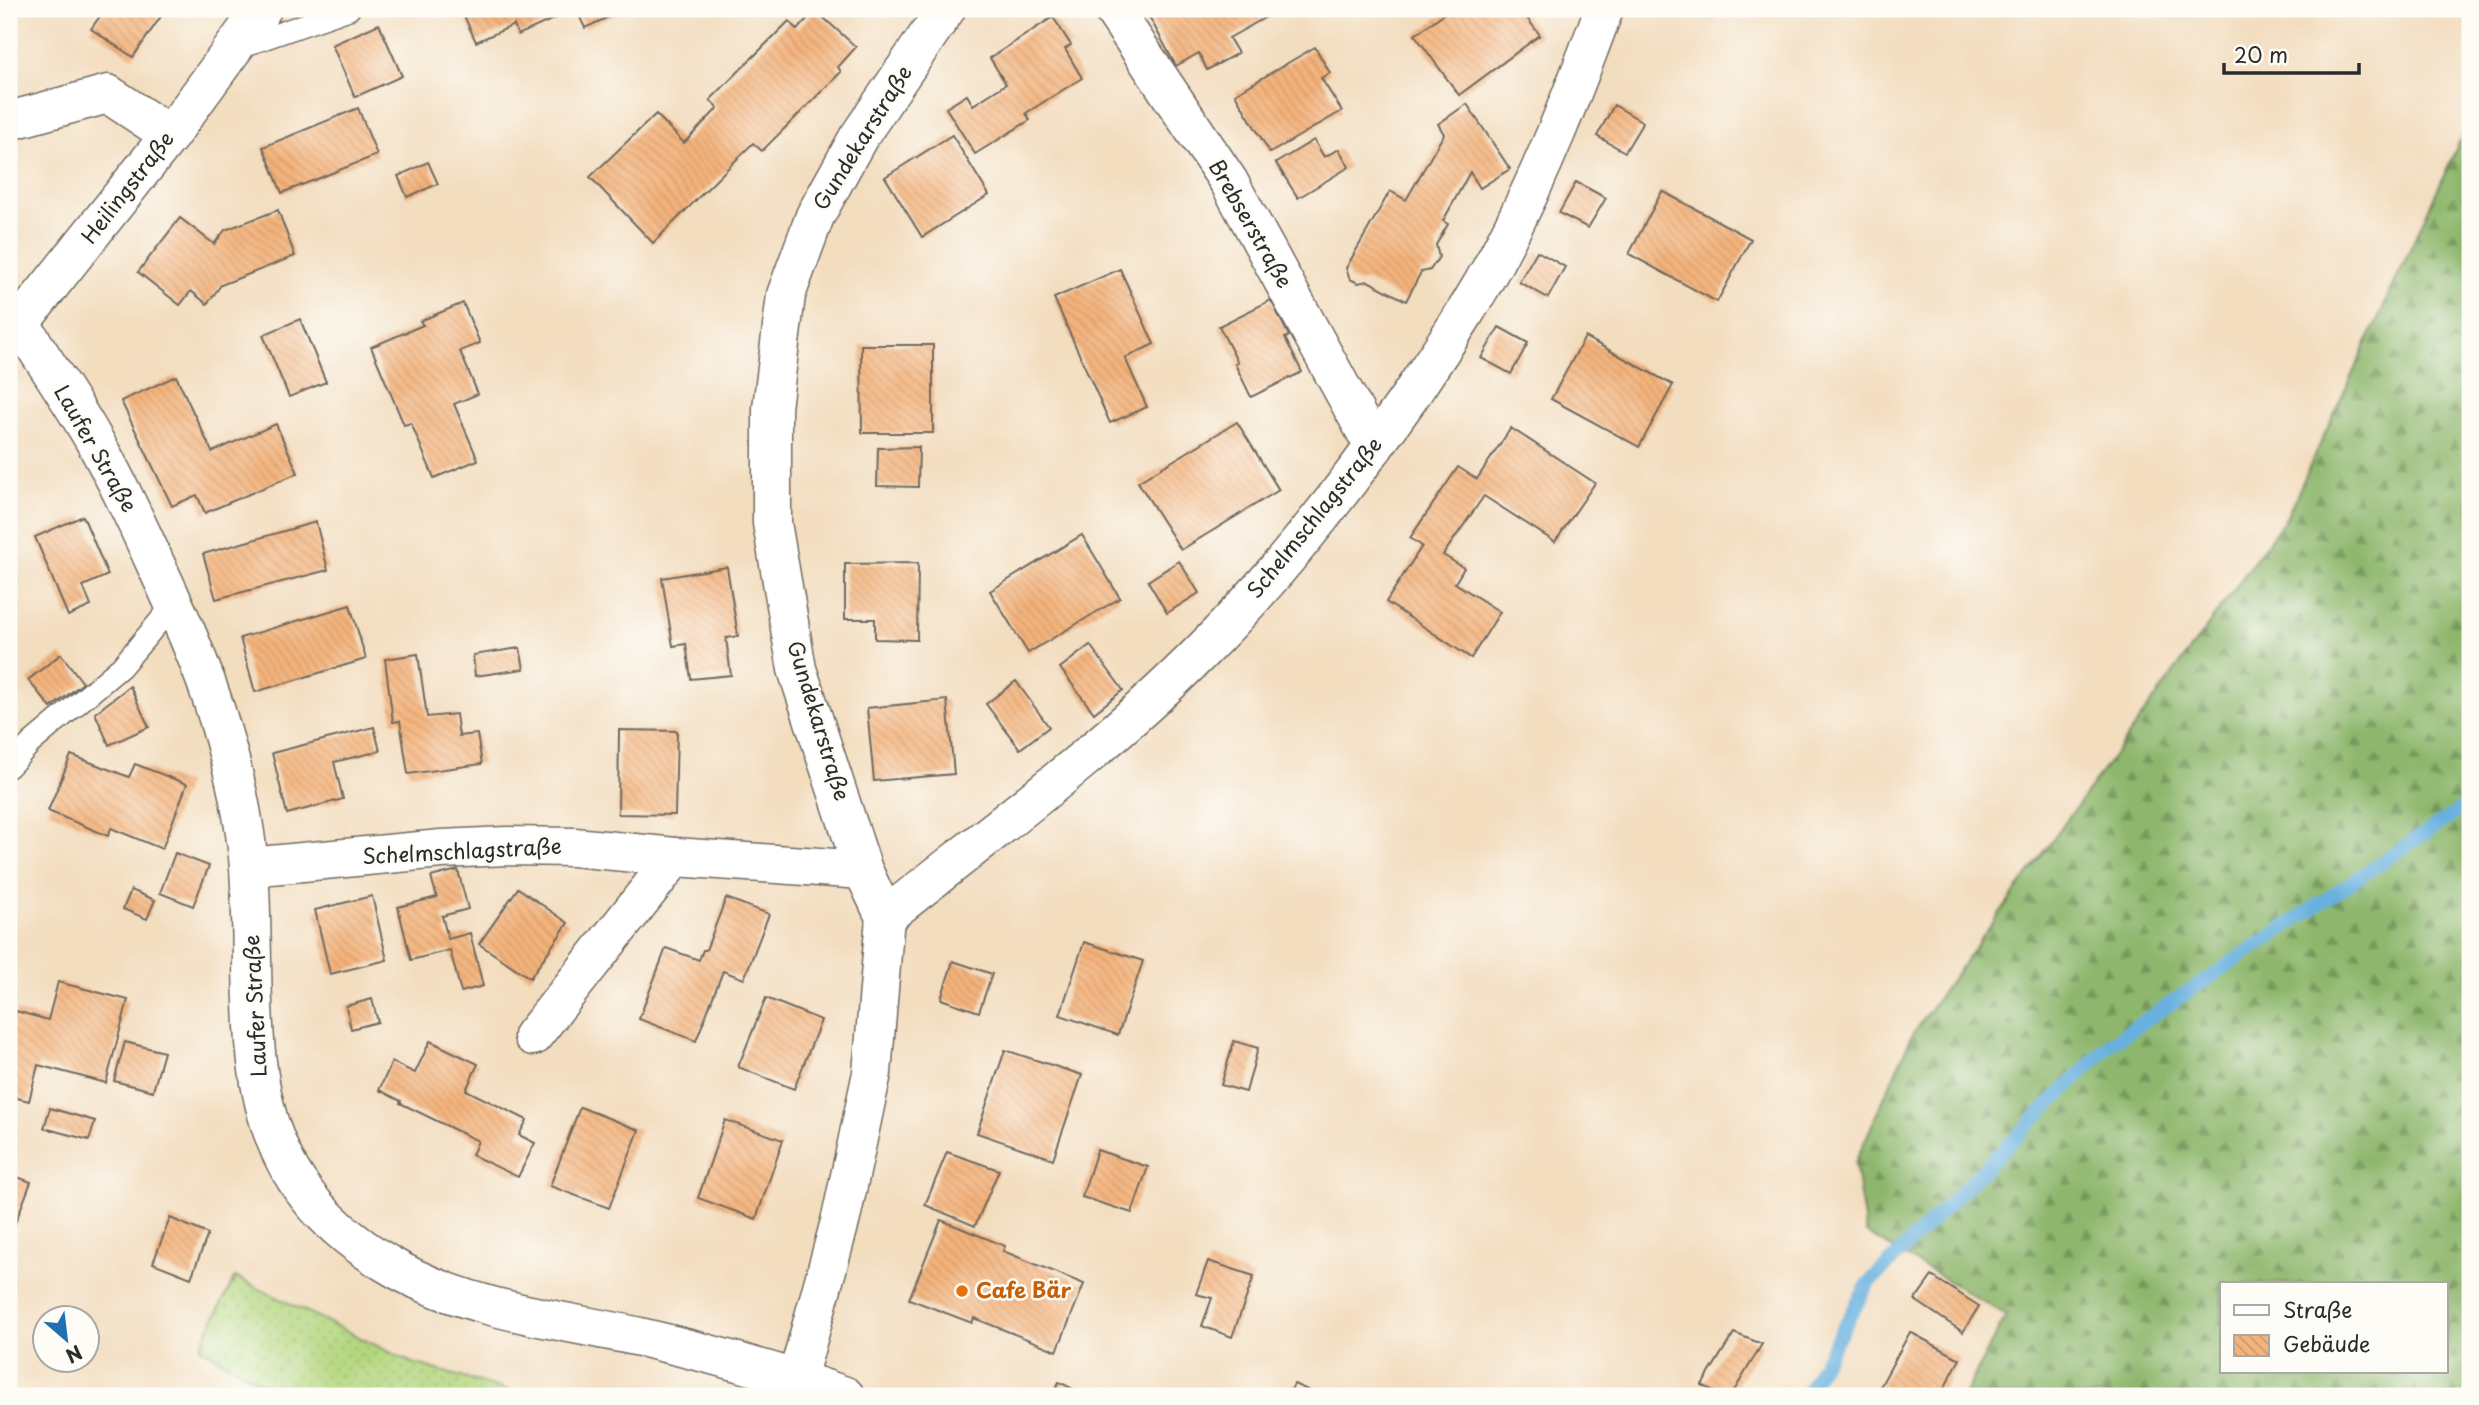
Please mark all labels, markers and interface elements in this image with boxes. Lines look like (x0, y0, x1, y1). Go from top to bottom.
scale bar (2224, 32, 2358, 76)
text: 20 m (2234, 38, 2288, 70)
street label: Gundekarstraße (804, 58, 919, 216)
street label: Heilingstraße (72, 124, 181, 250)
street label: Brebserstraße (1202, 153, 1302, 293)
street label: Laufer Straße (47, 378, 146, 518)
street label: Schelmschlagstraße (1238, 429, 1389, 604)
street label: Gundekarstraße (780, 637, 859, 804)
street label: Schelmschlagstraße (361, 829, 562, 871)
street label: Laufer Straße (234, 934, 274, 1078)
place label: Cafe Bär (976, 1273, 1072, 1305)
legend (2220, 1282, 2448, 1374)
marker: Cafe Bär (954, 1283, 970, 1299)
text: Straße (2283, 1293, 2352, 1325)
north arrow (32, 1304, 102, 1374)
text: Gebäude (2283, 1327, 2370, 1359)
text: N (61, 1339, 88, 1371)

